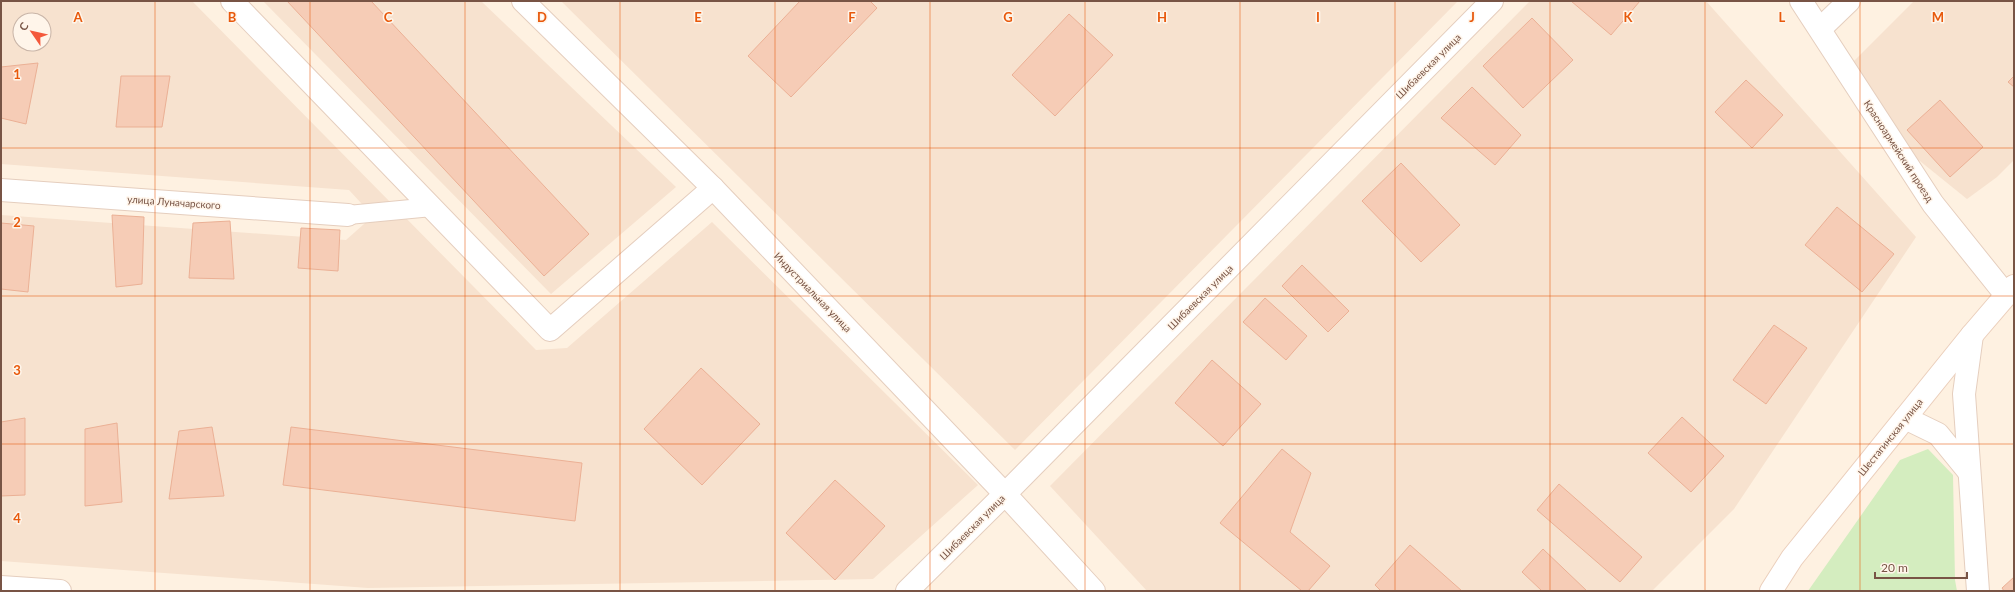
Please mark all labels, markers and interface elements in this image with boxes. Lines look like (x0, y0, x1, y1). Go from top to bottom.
text: A (72, 9, 83, 25)
text: B (228, 9, 237, 25)
text: C (384, 9, 393, 25)
text: D (537, 9, 547, 25)
text: E (694, 9, 702, 25)
text: F (848, 9, 856, 25)
text: G (1003, 9, 1013, 25)
text: H (1157, 9, 1167, 25)
text: I (1316, 9, 1320, 25)
text: J (1469, 9, 1475, 25)
text: K (1624, 9, 1634, 25)
text: L (1779, 9, 1786, 25)
text: M (1932, 9, 1944, 25)
north arrow (12, 12, 52, 52)
text: С (16, 19, 31, 33)
street label: Шибаевская улица (1393, 31, 1463, 101)
text: 1 (13, 66, 21, 82)
street label: Красноармейский проезд (1862, 98, 1936, 204)
street label: улица Луначарского (127, 193, 221, 211)
text: 2 (13, 214, 21, 230)
street label: Индустриальная улица (772, 250, 854, 334)
street label: Шибаевская улица (1165, 262, 1235, 332)
text: 3 (13, 362, 21, 378)
street label: Шестагинская улица (1855, 396, 1925, 478)
street label: Шибаевская улица (937, 492, 1007, 562)
text: 4 (13, 510, 21, 526)
scale bar (1875, 554, 1967, 580)
text: 20 m (1881, 560, 1908, 575)

